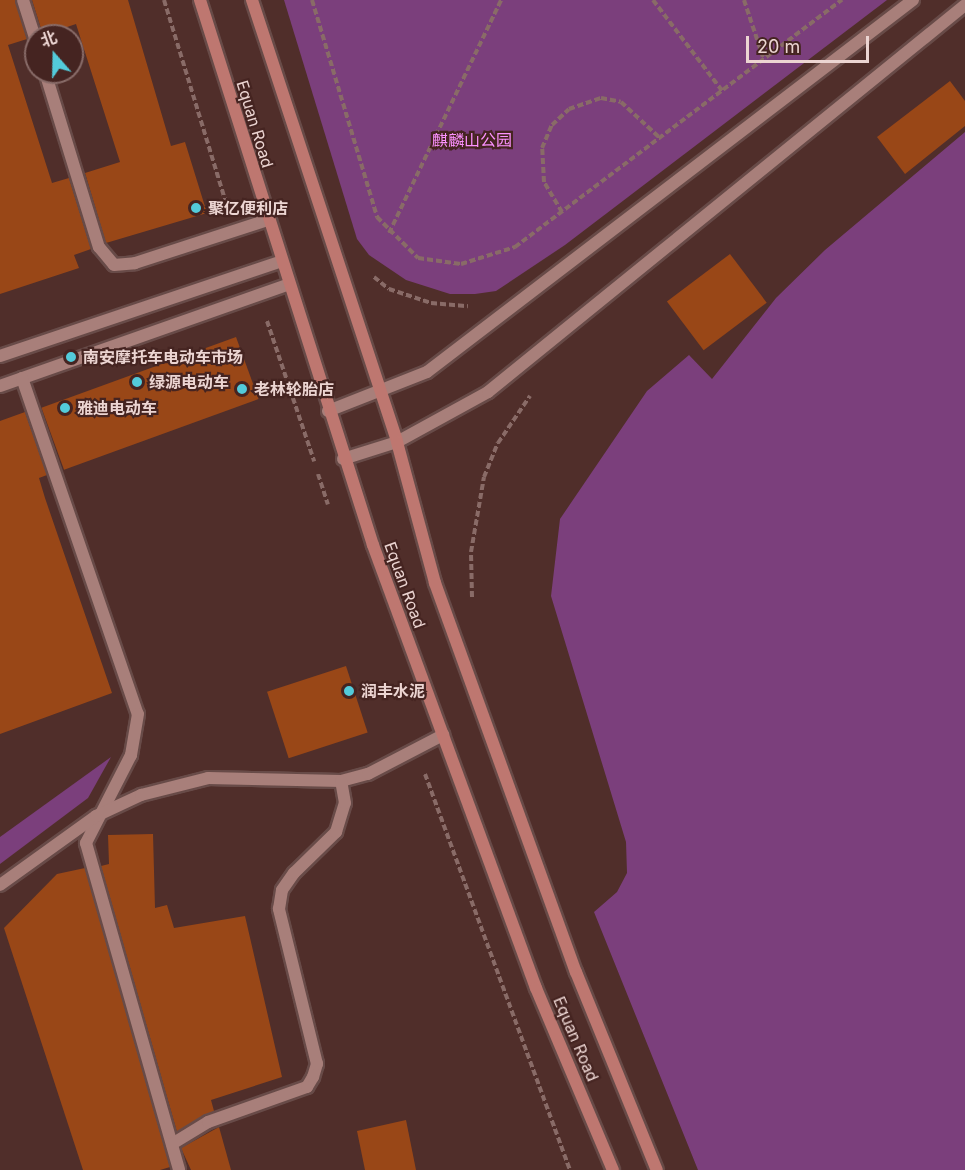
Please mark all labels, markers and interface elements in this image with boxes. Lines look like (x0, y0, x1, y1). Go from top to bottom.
north arrow (24, 24, 84, 84)
scale bar (749, 24, 872, 62)
text: 北 (38, 27, 59, 51)
text: 20 m (757, 36, 800, 57)
street label: Equan Road (233, 78, 277, 170)
park label: 麒麟山公园 (432, 130, 512, 150)
place label: 聚亿便利店 (208, 198, 288, 218)
marker: 聚亿便利店 (189, 201, 203, 215)
place label: 南安摩托车电动车市场 (83, 347, 243, 367)
marker: 南安摩托车电动车市场 (64, 350, 78, 364)
place label: 绿源电动车 (149, 372, 229, 392)
marker: 绿源电动车 (130, 375, 144, 389)
place label: 老林轮胎店 (254, 379, 334, 399)
marker: 老林轮胎店 (235, 382, 249, 396)
place label: 雅迪电动车 (77, 398, 157, 418)
marker: 雅迪电动车 (58, 401, 72, 415)
street label: Equan Road (381, 539, 429, 631)
place label: 润丰水泥 (361, 681, 425, 701)
marker: 润丰水泥 (342, 684, 356, 698)
street label: Equan Road (550, 994, 602, 1084)

